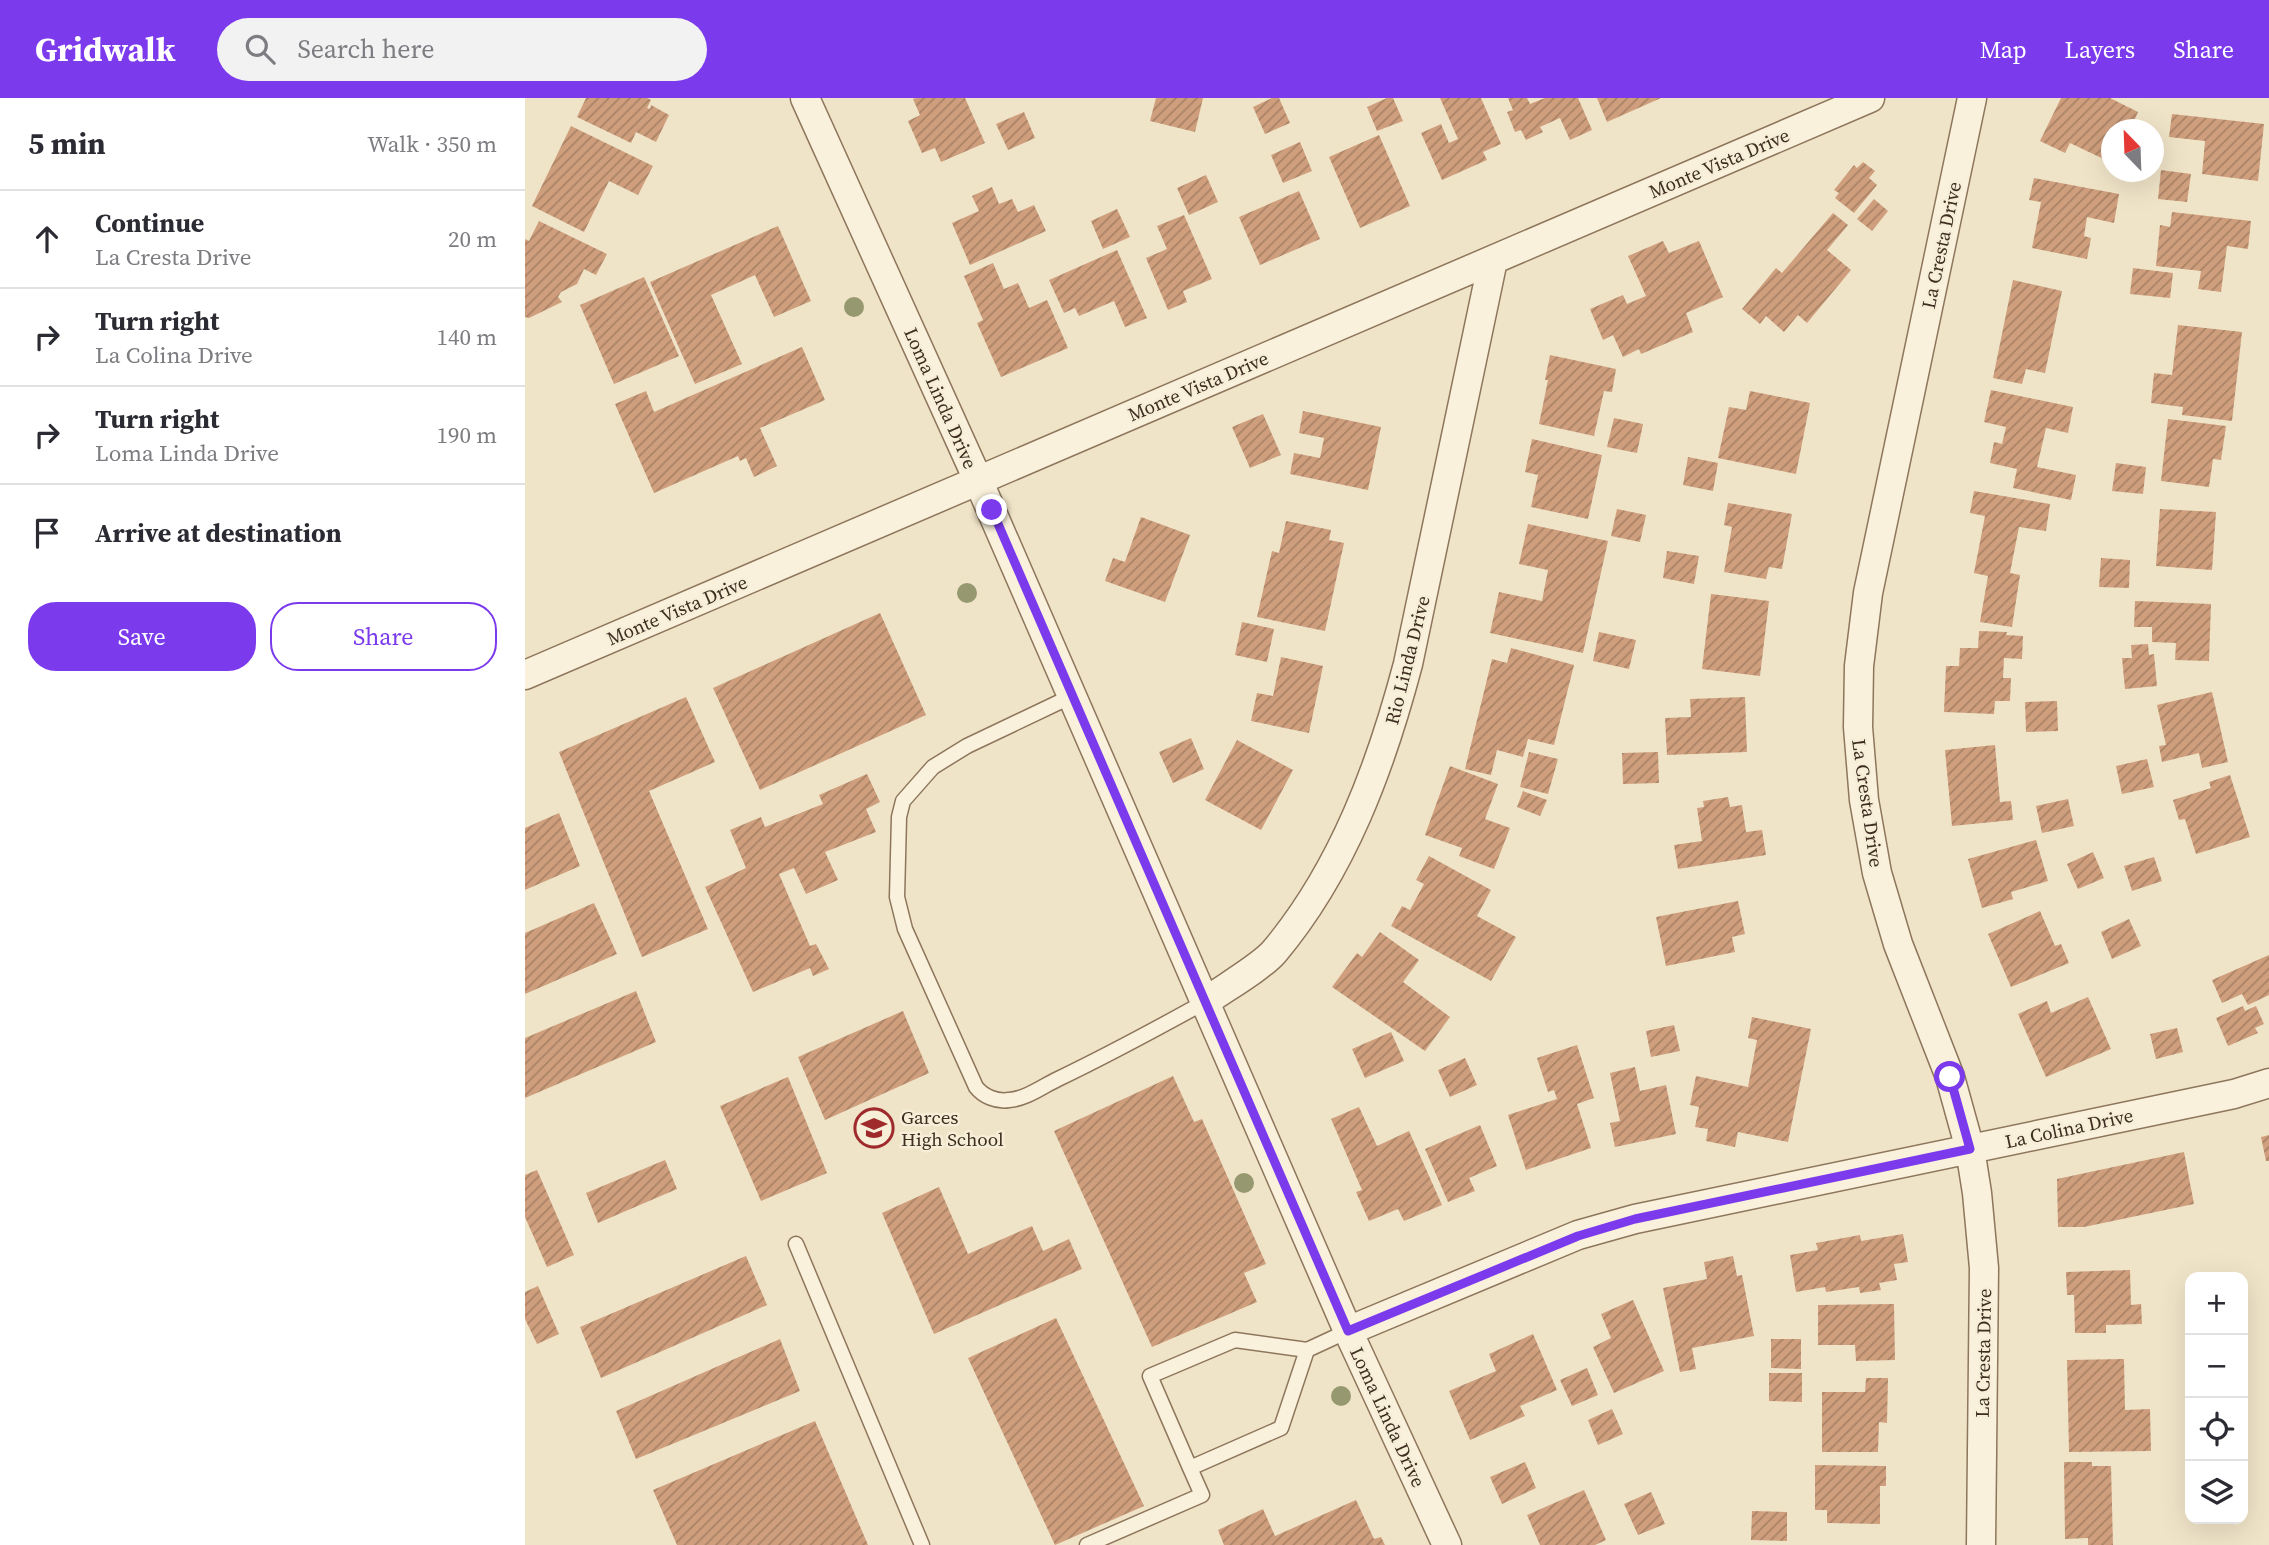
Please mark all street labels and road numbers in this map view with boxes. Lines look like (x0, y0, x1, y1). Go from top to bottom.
street label: Monte Vista Drive (1645, 122, 1793, 204)
street label: La Cresta Drive (1915, 179, 1967, 311)
street label: Loma Linda Drive (898, 323, 984, 473)
street label: Monte Vista Drive (1124, 345, 1272, 427)
street label: Monte Vista Drive (603, 569, 751, 651)
street label: Rio Linda Drive (1378, 593, 1436, 727)
street label: La Cresta Drive (1846, 737, 1890, 869)
street label: La Colina Drive (2003, 1102, 2135, 1154)
street label: La Cresta Drive (1969, 1288, 1997, 1418)
street label: Loma Linda Drive (1344, 1343, 1432, 1491)

